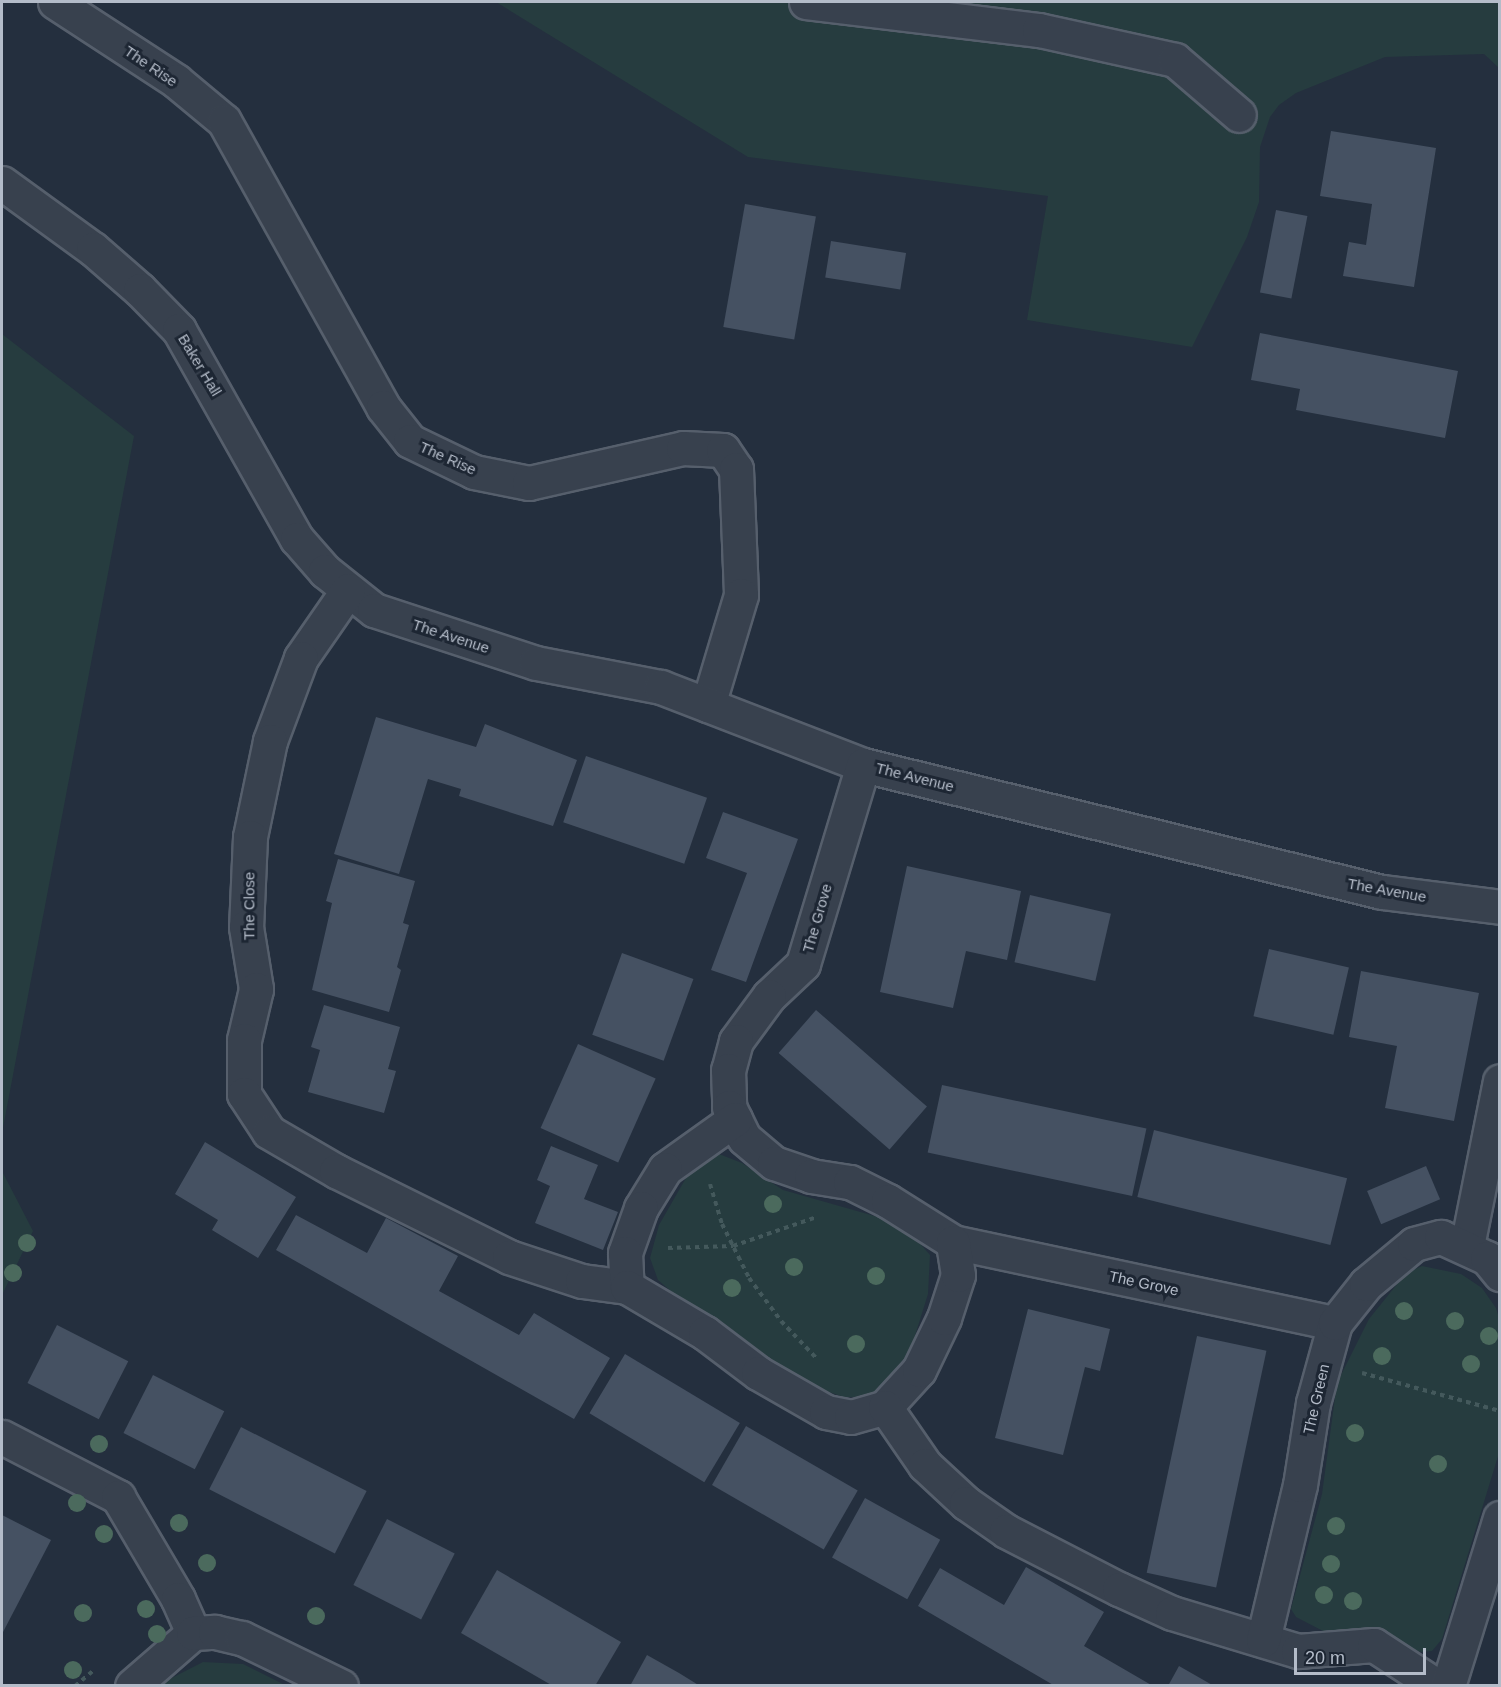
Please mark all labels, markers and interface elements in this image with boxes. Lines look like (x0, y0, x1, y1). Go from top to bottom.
street label: The Rise (121, 42, 181, 90)
street label: Baker Hall (174, 331, 226, 399)
street label: The Rise (417, 438, 479, 478)
street label: The Avenue (410, 615, 492, 657)
street label: The Avenue (874, 759, 956, 795)
street label: The Close (240, 872, 258, 940)
street label: The Avenue (1346, 874, 1428, 906)
street label: The Grove (799, 881, 835, 955)
street label: The Grove (1107, 1267, 1181, 1299)
street label: The Green (1299, 1362, 1333, 1436)
scale bar (1297, 1636, 1429, 1674)
text: 20 m (1305, 1648, 1345, 1668)

